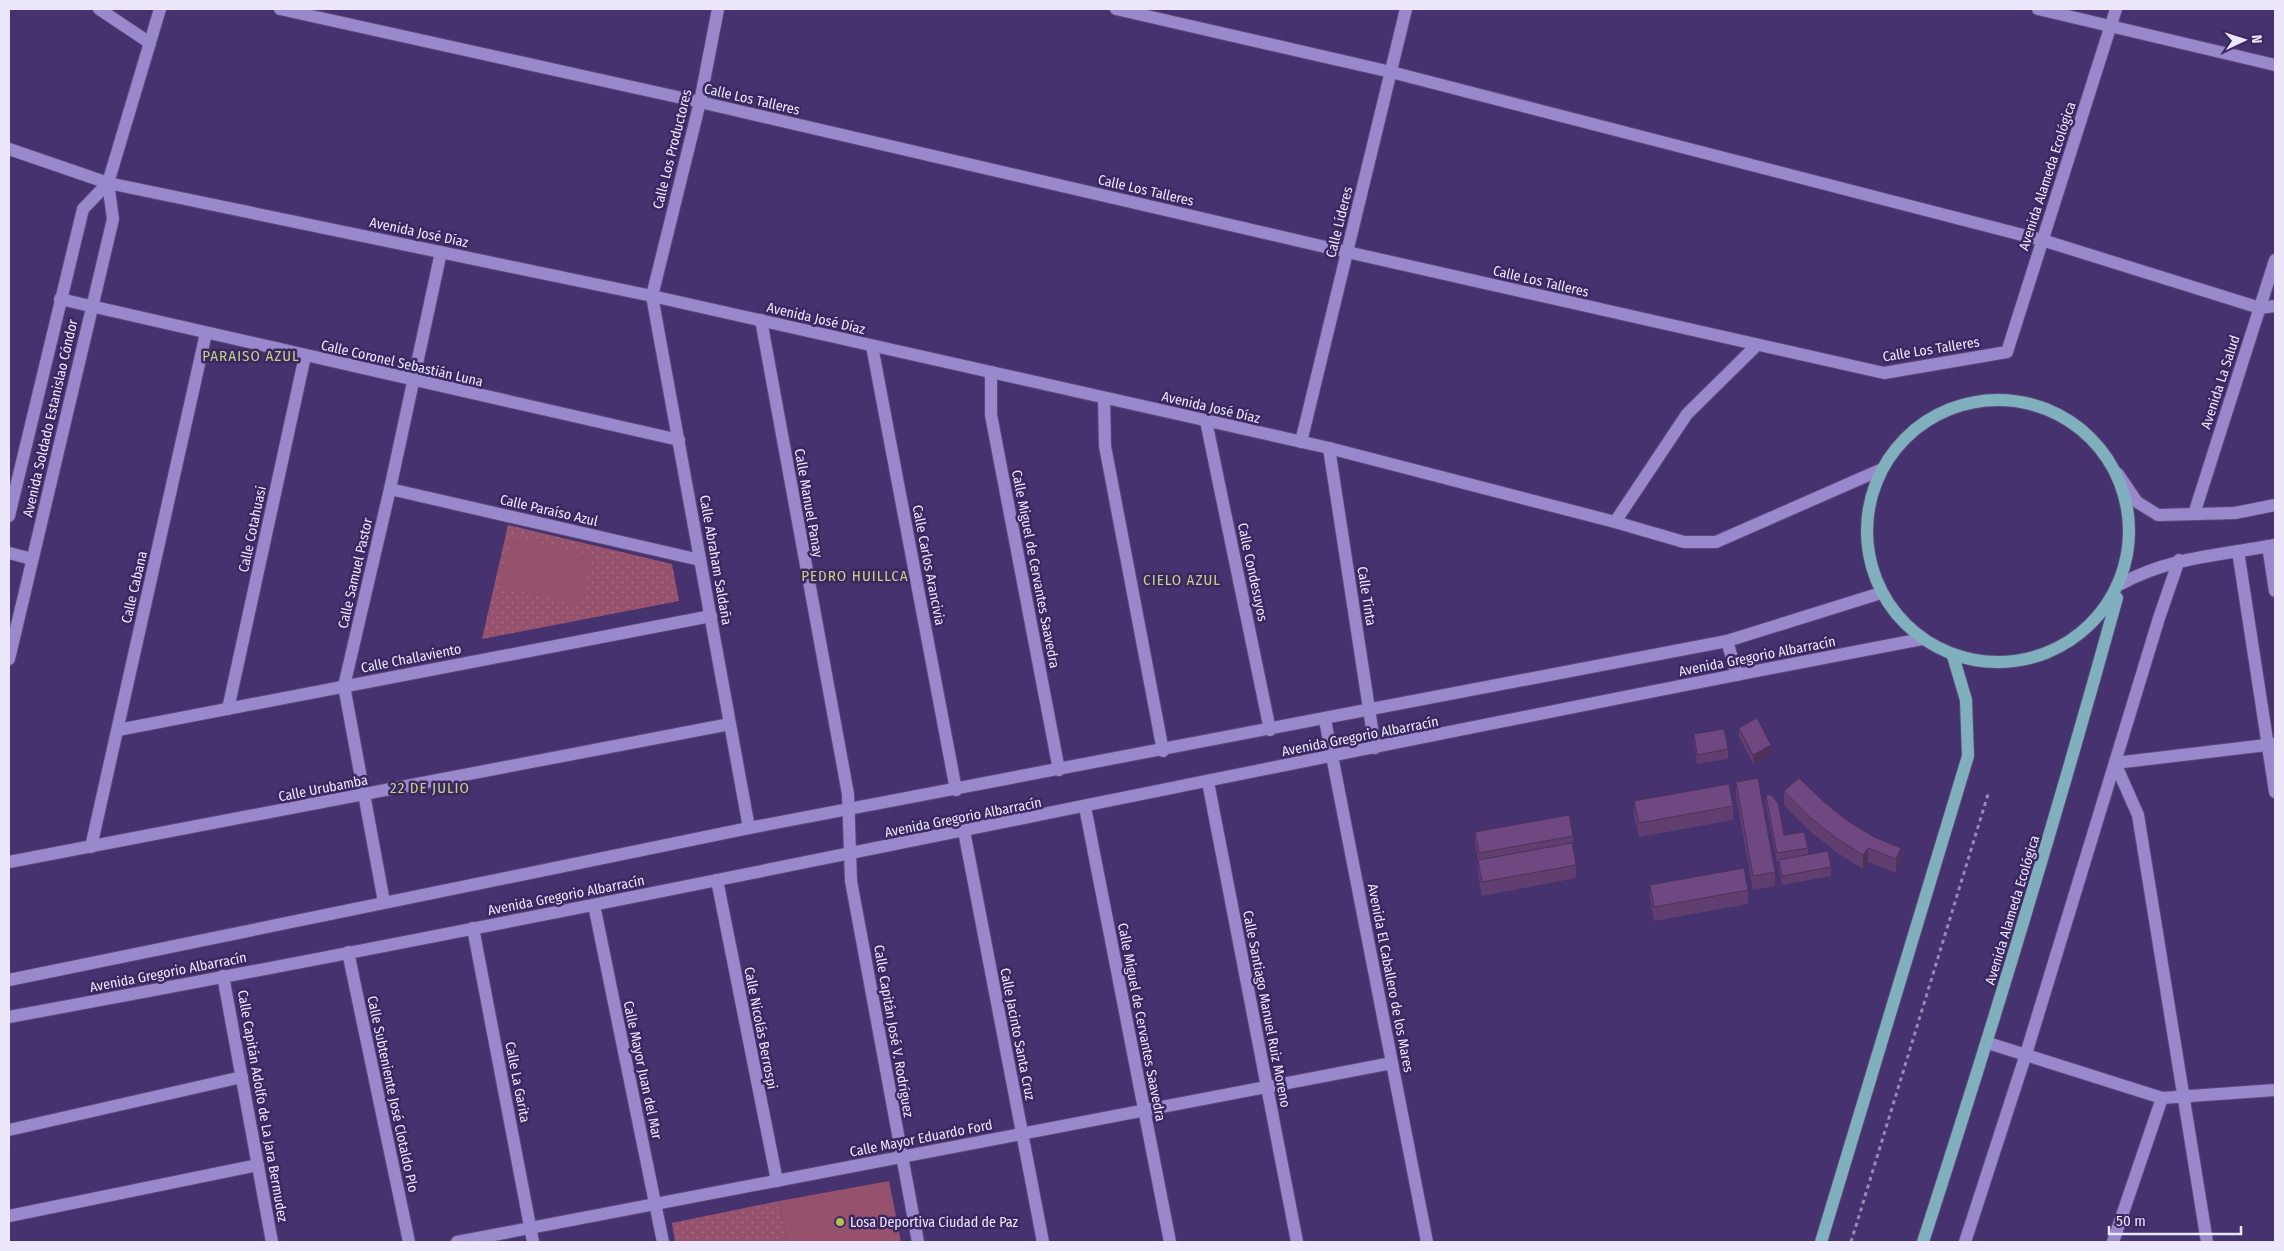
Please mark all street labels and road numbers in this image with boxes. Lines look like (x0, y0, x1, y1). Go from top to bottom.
street label: Calle Los Talleres (702, 80, 802, 119)
street label: Calle Los Productores (649, 88, 696, 211)
street label: Avenida Alameda Ecológica (2015, 100, 2080, 253)
street label: Calle Los Talleres (1096, 171, 1196, 210)
street label: Calle Líderes (1322, 185, 1357, 259)
street label: Avenida José Díaz (368, 214, 470, 251)
street label: Calle Los Talleres (1491, 262, 1591, 301)
street label: Avenida José Díaz (765, 299, 867, 338)
street label: Avenida Soldado Estanislao Cóndor (19, 317, 82, 519)
street label: Calle Los Talleres (1881, 333, 1981, 366)
street label: Avenida La Salud (2197, 333, 2244, 431)
street label: Calle Coronel Sebastián Luna (319, 337, 485, 390)
street label: Avenida José Díaz (1160, 388, 1262, 427)
street label: Calle Manuel Panay (791, 447, 827, 560)
street label: Calle Miguel de Cervantes Saavedra (1008, 468, 1063, 670)
street label: Calle Cotahuasi (235, 484, 270, 574)
street label: Calle Paraíso Azul (498, 491, 600, 530)
street label: Calle Abraham Saldaña (696, 494, 735, 626)
street label: Calle Carlos Arancivia (908, 503, 949, 627)
street label: Calle Samuel Pastor (334, 516, 377, 630)
street label: Calle Condesuyos (1234, 521, 1271, 623)
street label: Calle Cabana (118, 549, 151, 625)
street label: Calle Tinta (1353, 565, 1380, 627)
street label: Avenida Gregorio Albarracín (1677, 633, 1837, 680)
street label: Calle Challaviento (359, 640, 463, 677)
street label: Avenida Gregorio Albarracín (1280, 713, 1440, 760)
street label: Calle Urubamba (277, 771, 369, 805)
street label: Avenida Gregorio Albarracín (883, 794, 1043, 841)
street label: Avenida Alameda Ecológica (1982, 833, 2043, 987)
street label: Avenida Gregorio Albarracín (486, 872, 646, 919)
street label: Avenida El Caballero de los Mares (1364, 882, 1417, 1074)
street label: Calle Santiago Manuel Ruiz Moreno (1239, 909, 1294, 1109)
street label: Calle Miguel de Cervantes Saavedra (1114, 921, 1169, 1123)
street label: Calle Capitán José V. Rodríguez (870, 943, 917, 1119)
street label: Avenida Gregorio Albarracín (88, 949, 248, 996)
street label: Calle Nicolás Berrospi (740, 965, 781, 1091)
street label: Calle Jacinto Santa Cruz (996, 967, 1039, 1102)
street label: Calle Capitán Adolfo de La Jara Bermudez (234, 989, 291, 1224)
street label: Calle Subteniente José Clotaldo Plo (363, 994, 422, 1194)
street label: Calle Mayor Juan del Mar (620, 999, 666, 1141)
street label: Calle La Garita (501, 1040, 534, 1124)
street label: Calle Mayor Eduardo Ford (848, 1116, 994, 1161)

